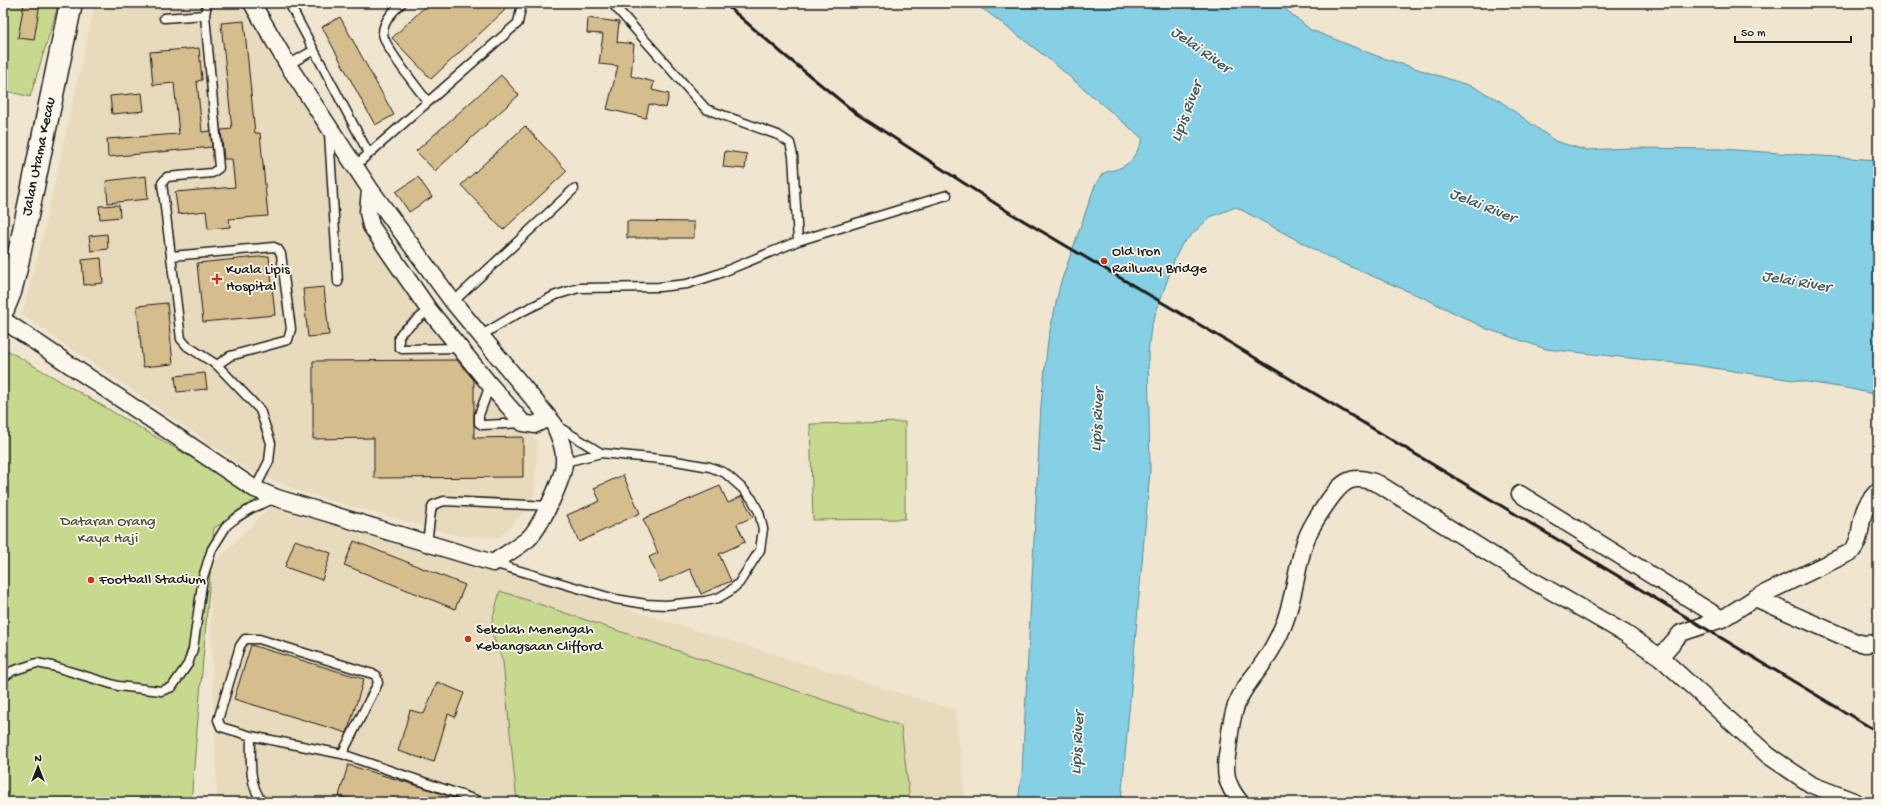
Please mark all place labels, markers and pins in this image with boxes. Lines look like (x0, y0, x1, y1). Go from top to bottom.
place label: Old Iron Railway Bridge (1112, 243, 1207, 278)
marker: Old Iron Railway Bridge (1099, 256, 1109, 266)
place label: Kuala Lipis Hospital (226, 261, 290, 296)
marker: Kuala Lipis Hospital (211, 273, 223, 285)
place label: Football Stadium (98, 571, 206, 589)
marker: Football Stadium (86, 575, 96, 585)
place label: Sekolah Menengah Kebangsaan Clifford (476, 621, 604, 656)
marker: Sekolah Menengah Kebangsaan Clifford (463, 634, 473, 644)

